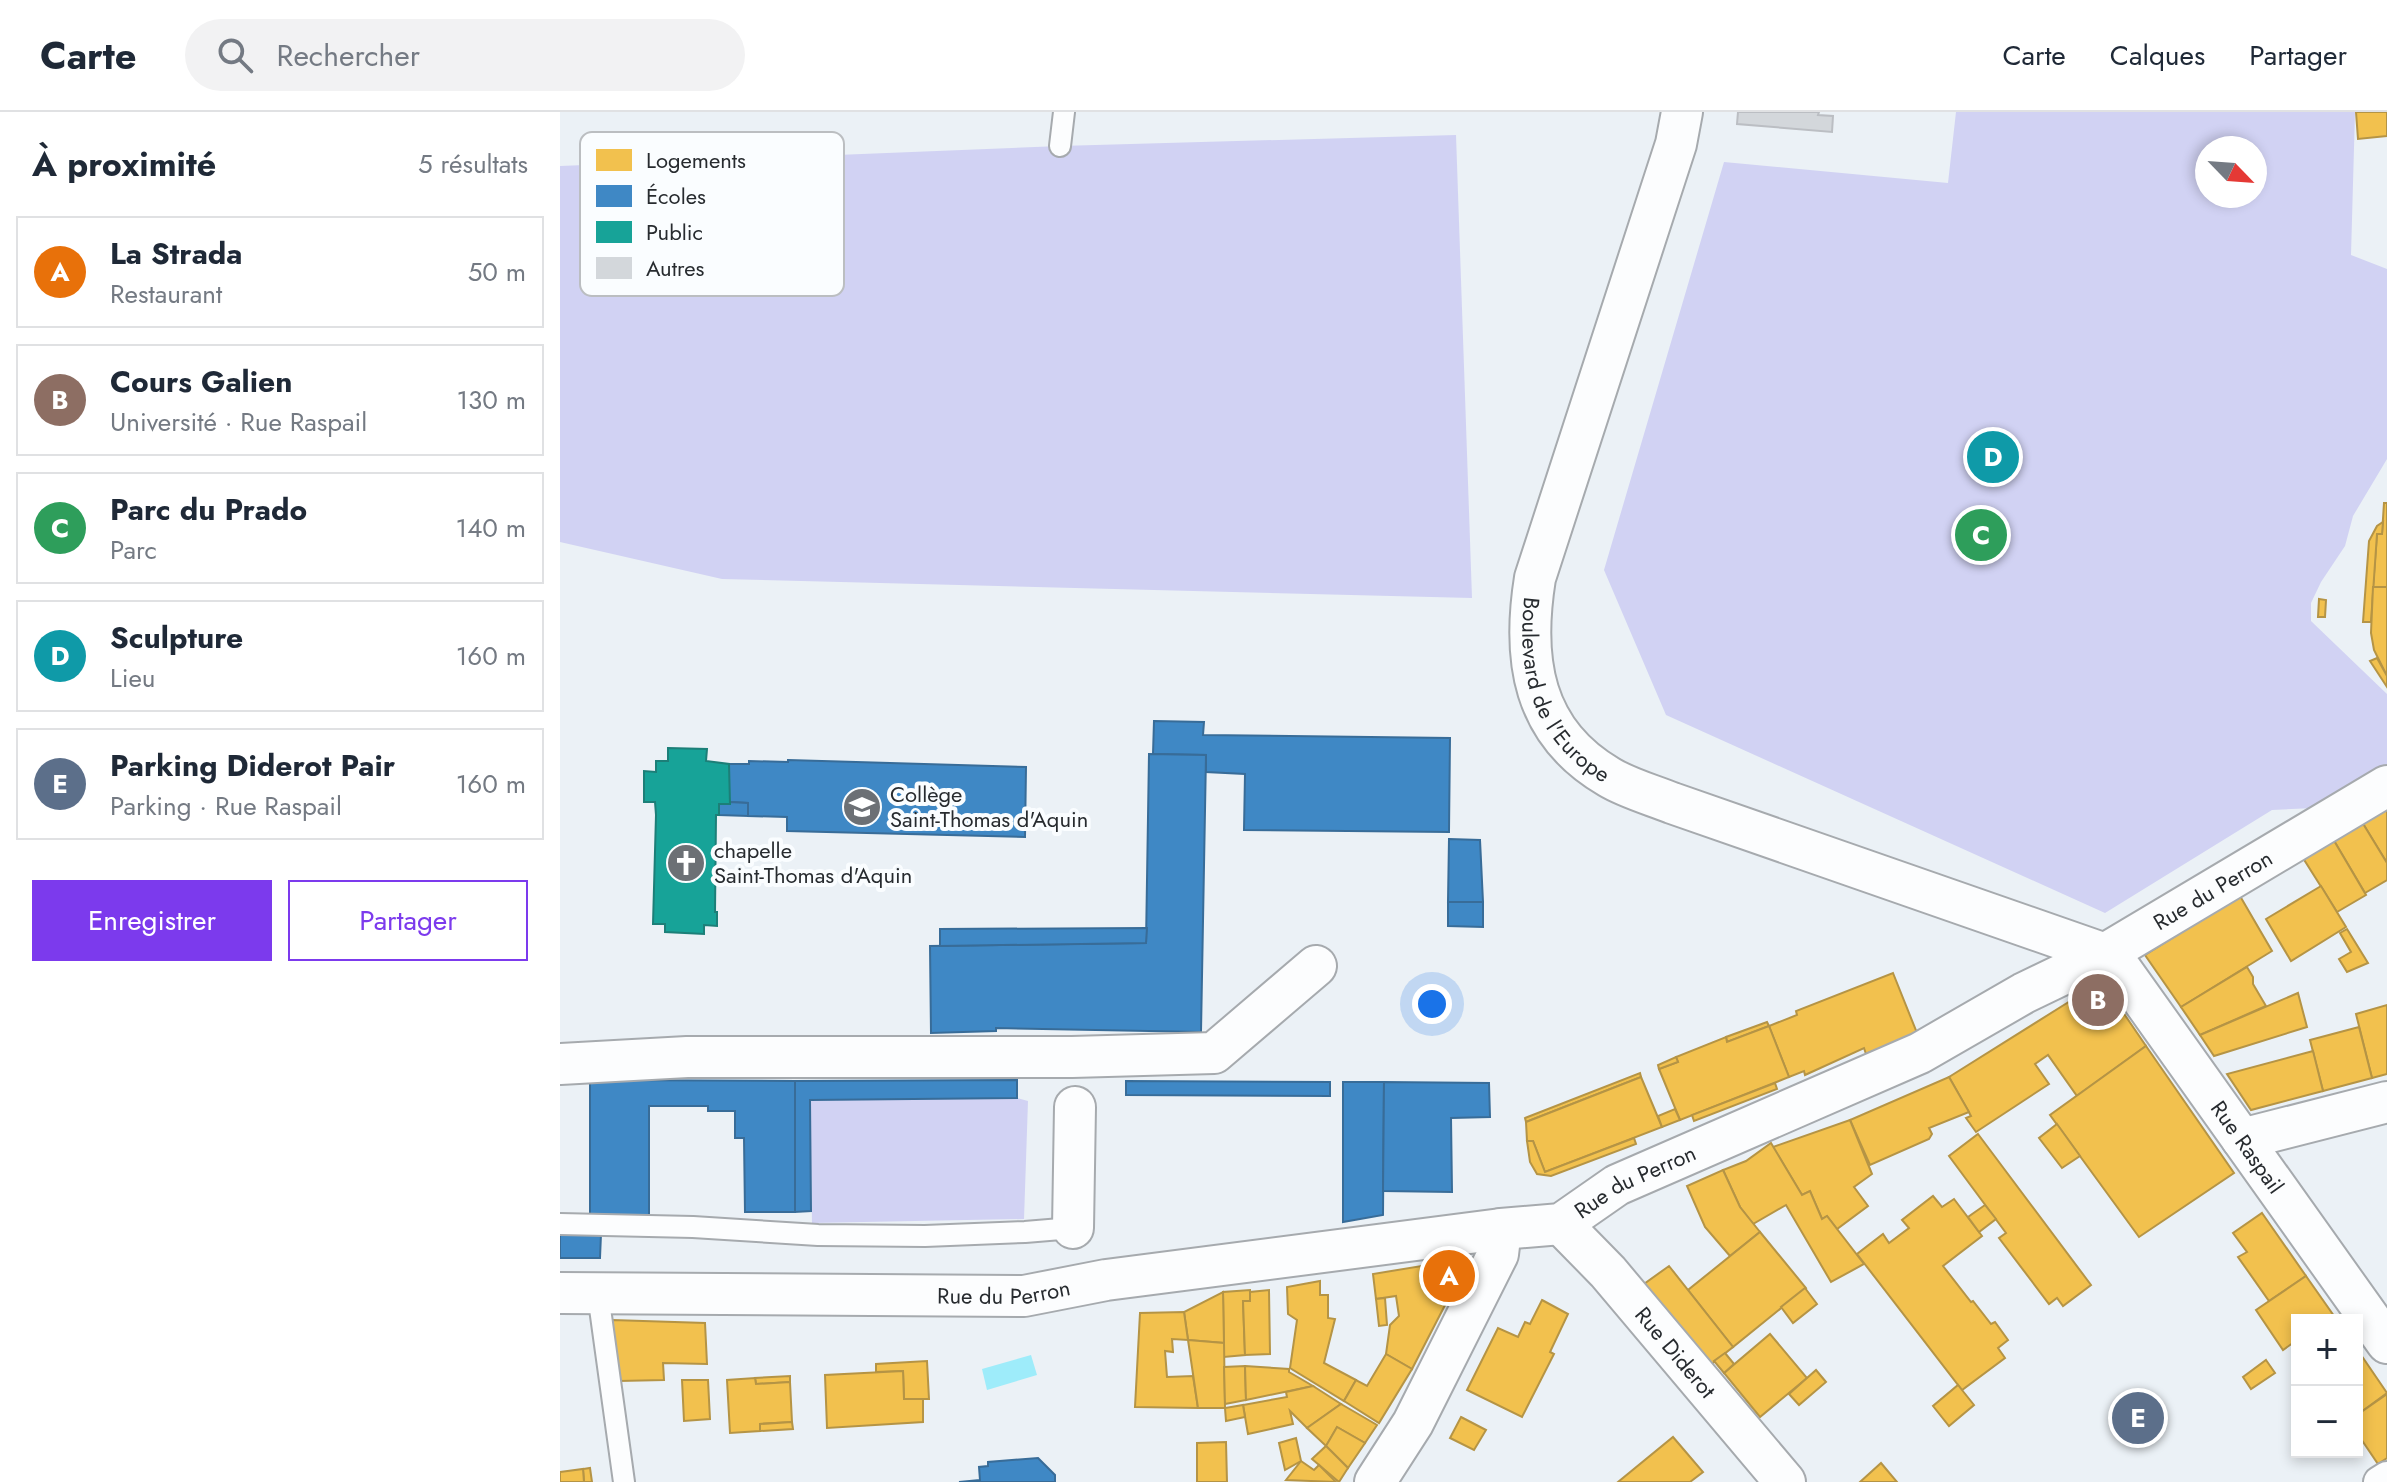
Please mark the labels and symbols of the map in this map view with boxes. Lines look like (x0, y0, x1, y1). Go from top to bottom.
legend (580, 132, 844, 296)
north arrow (2195, 136, 2267, 208)
text: Logements (646, 144, 746, 176)
text: Écoles (646, 180, 706, 212)
text: Public (646, 216, 703, 248)
text: Autres (646, 252, 704, 284)
pin: D (1967, 427, 2019, 487)
pin: C (1955, 505, 2007, 565)
street label: Boulevard de l'Europe (1514, 596, 1616, 790)
place label: Collège Saint-Thomas d'Aquin (890, 778, 1088, 835)
school or university icon: Collège Saint-Thomas d'Aquin (841, 786, 883, 828)
place label: chapelle Saint-Thomas d'Aquin (714, 834, 912, 891)
church icon: chapelle Saint-Thomas d'Aquin (665, 842, 707, 884)
street label: Rue du Perron (2147, 842, 2278, 938)
pin: B (2072, 970, 2124, 1030)
your location (1412, 984, 1452, 1024)
street label: Rue Raspail (2203, 1094, 2292, 1200)
street label: Rue du Perron (1568, 1137, 1701, 1226)
pin: A (1423, 1246, 1475, 1306)
street label: Rue du Perron (937, 1271, 1073, 1312)
street label: Rue Diderot (1628, 1299, 1724, 1405)
pin: E (2112, 1388, 2164, 1448)

